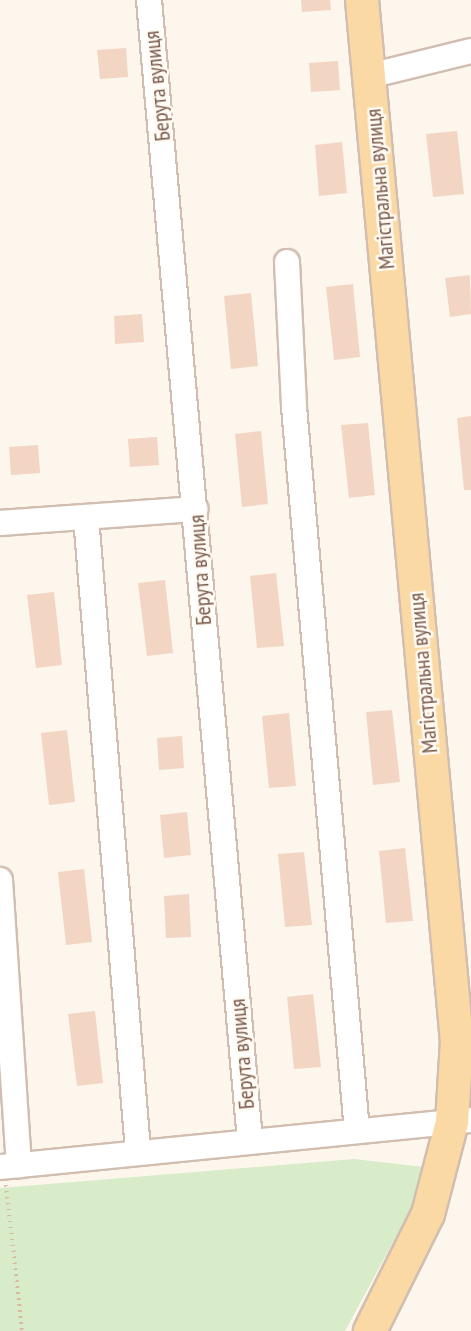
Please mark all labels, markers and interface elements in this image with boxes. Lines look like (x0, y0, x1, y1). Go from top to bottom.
street label: Берута вулиця (138, 30, 176, 142)
street label: Магістральна вулиця (360, 108, 400, 270)
street label: Берута вулиця (183, 514, 217, 626)
street label: Магістральна вулиця (403, 592, 443, 754)
street label: Берута вулиця (224, 998, 260, 1110)

